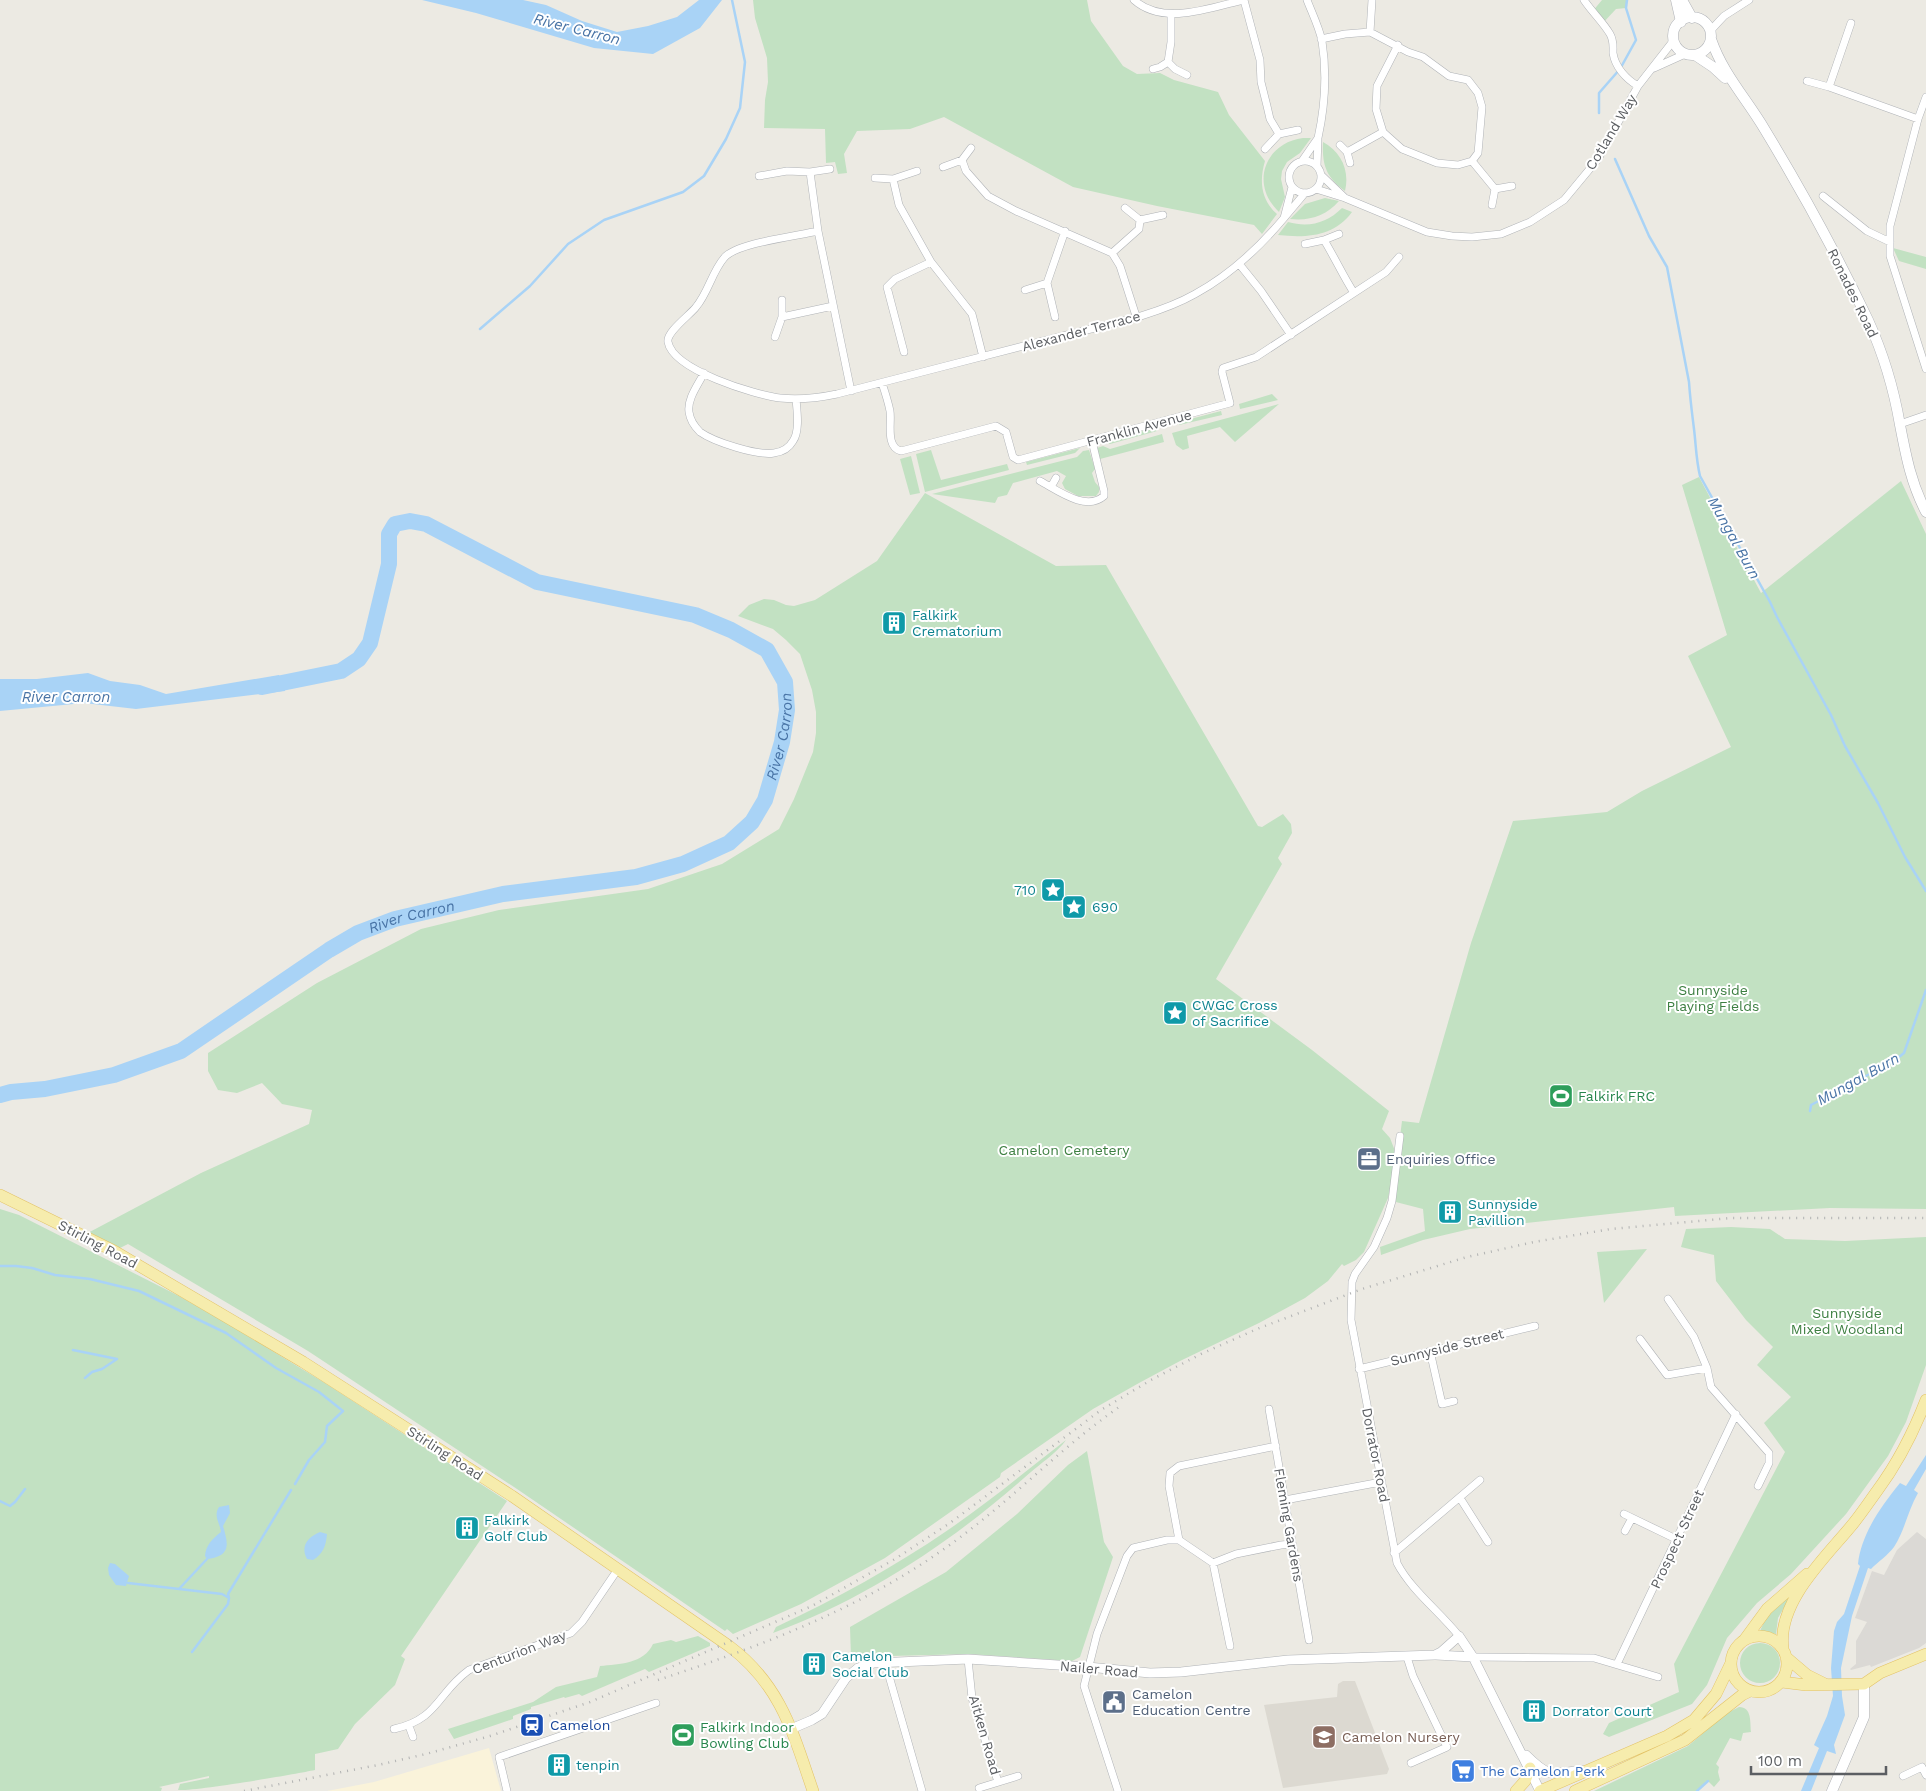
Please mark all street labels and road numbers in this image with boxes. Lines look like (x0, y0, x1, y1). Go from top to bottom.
street label: Cotland Way (1582, 91, 1640, 173)
street label: Ronades Road (1824, 246, 1882, 340)
street label: Alexander Terrace (1020, 307, 1142, 355)
street label: Franklin Avenue (1085, 406, 1193, 450)
street label: Stirling Road (56, 1216, 140, 1272)
street label: Sunnyside Street (1388, 1325, 1506, 1369)
street label: Dorrator Road (1359, 1406, 1393, 1504)
street label: Stirling Road (404, 1423, 486, 1483)
street label: Fleming Gardens (1271, 1467, 1307, 1583)
street label: Prospect Street (1647, 1487, 1707, 1591)
street label: Centurion Way (470, 1626, 569, 1677)
street label: Nailer Road (1059, 1658, 1139, 1680)
street label: Aitken Road (966, 1693, 1004, 1777)

